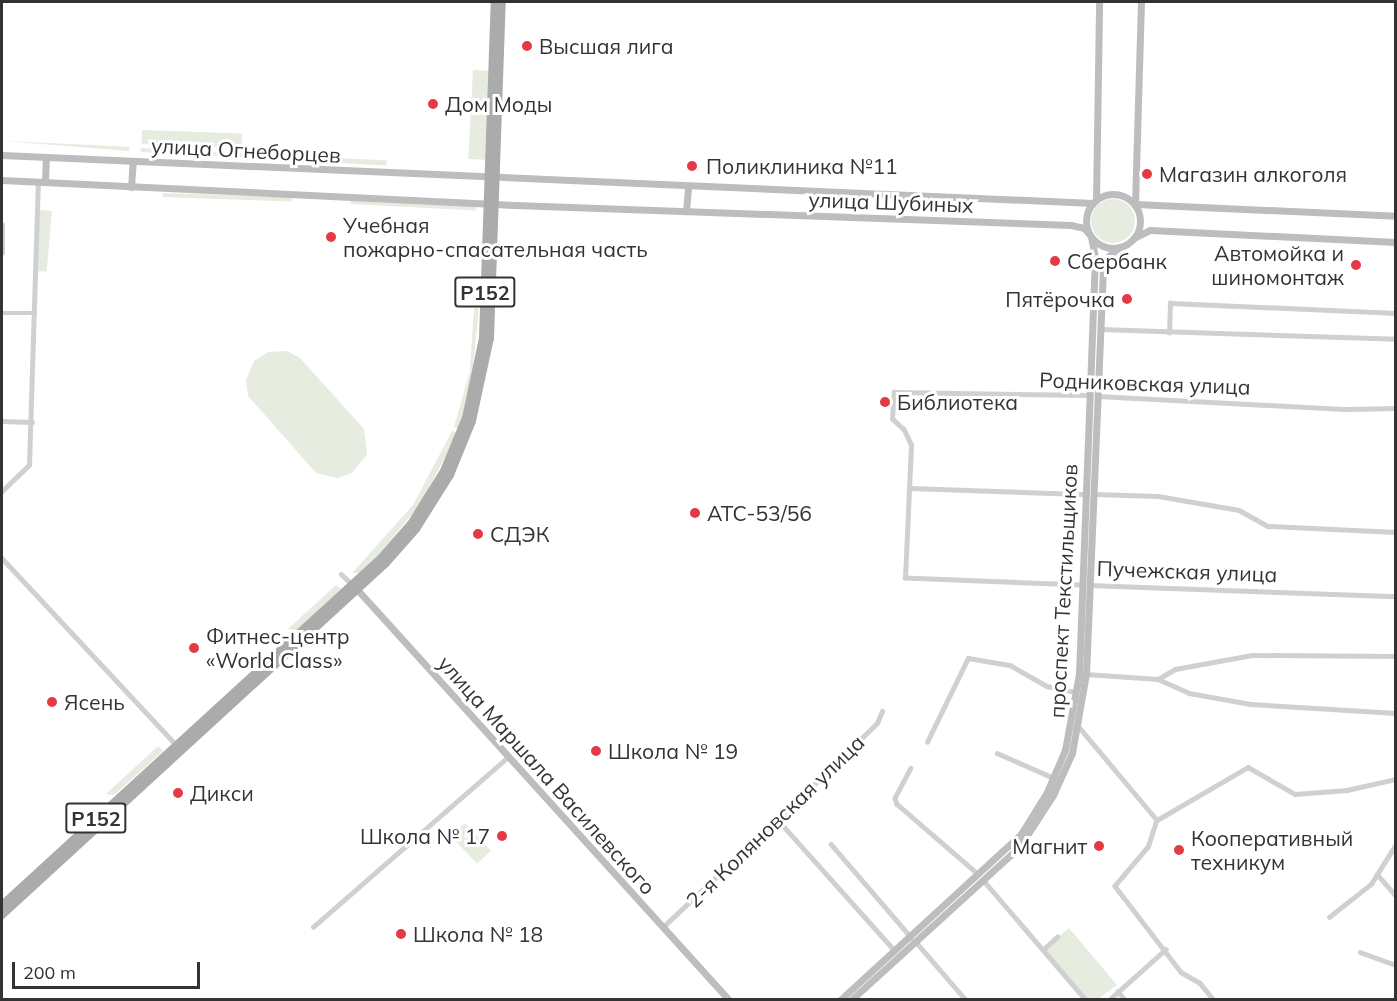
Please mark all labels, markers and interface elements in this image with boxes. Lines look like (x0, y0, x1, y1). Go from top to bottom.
place label: Высшая лига (539, 33, 673, 59)
marker: Высшая лига (520, 39, 534, 53)
place label: Дом Моды (445, 91, 552, 117)
marker: Дом Моды (426, 97, 440, 111)
street label: улица Огнеборцев (151, 132, 341, 168)
place label: Поликлиника №11 (706, 153, 898, 179)
marker: Поликлиника №11 (683, 157, 701, 175)
place label: Магазин алкоголя (1159, 161, 1347, 187)
marker: Магазин алкоголя (1140, 167, 1154, 181)
street label: улица Шубиных (808, 187, 974, 217)
place label: Учебная пожарно-спасательная часть (343, 212, 648, 262)
marker: Учебная пожарно-спасательная часть (324, 230, 338, 244)
place label: Автомойка и шиномонтаж (1211, 240, 1344, 290)
place label: Сбербанк (1067, 248, 1167, 274)
marker: Сбербанк (1048, 254, 1062, 268)
marker: Автомойка и шиномонтаж (1349, 258, 1363, 272)
road number: Р152 (454, 275, 516, 309)
place label: Пятёрочка (1005, 286, 1115, 312)
marker: Пятёрочка (1120, 292, 1134, 306)
street label: Родниковская улица (1039, 367, 1251, 399)
place label: Библиотека (897, 389, 1018, 415)
marker: Библиотека (878, 395, 892, 409)
street label: проспект Текстильщиков (1044, 463, 1082, 719)
place label: АТС-53/56 (707, 500, 812, 526)
marker: АТС-53/56 (688, 506, 702, 520)
place label: СДЭК (490, 521, 549, 547)
marker: СДЭК (471, 527, 485, 541)
street label: Пучежская улица (1096, 555, 1278, 587)
place label: Фитнес-центр «World Class» (206, 623, 349, 673)
marker: Фитнес-центр «World Class» (187, 641, 201, 655)
street label: улица Маршала Василевского (433, 650, 661, 900)
place label: Ясень (64, 689, 125, 715)
marker: Ясень (45, 695, 59, 709)
street label: 2-я Коляновская улица (681, 729, 869, 913)
place label: Школа № 19 (608, 738, 738, 764)
marker: Школа № 19 (589, 744, 603, 758)
place label: Дикси (190, 780, 254, 806)
marker: Дикси (171, 786, 185, 800)
road number: Р152 (64, 801, 128, 835)
place label: Школа № 17 (360, 823, 490, 849)
place label: Кооперативный техникум (1191, 825, 1353, 875)
marker: Школа № 17 (495, 829, 509, 843)
place label: Магнит (1012, 833, 1087, 859)
marker: Магнит (1092, 839, 1106, 853)
marker: Кооперативный техникум (1172, 843, 1186, 857)
place label: Школа № 18 (413, 921, 543, 947)
marker: Школа № 18 (394, 927, 408, 941)
scale bar (15, 950, 202, 988)
text: 200 m (23, 961, 76, 984)

